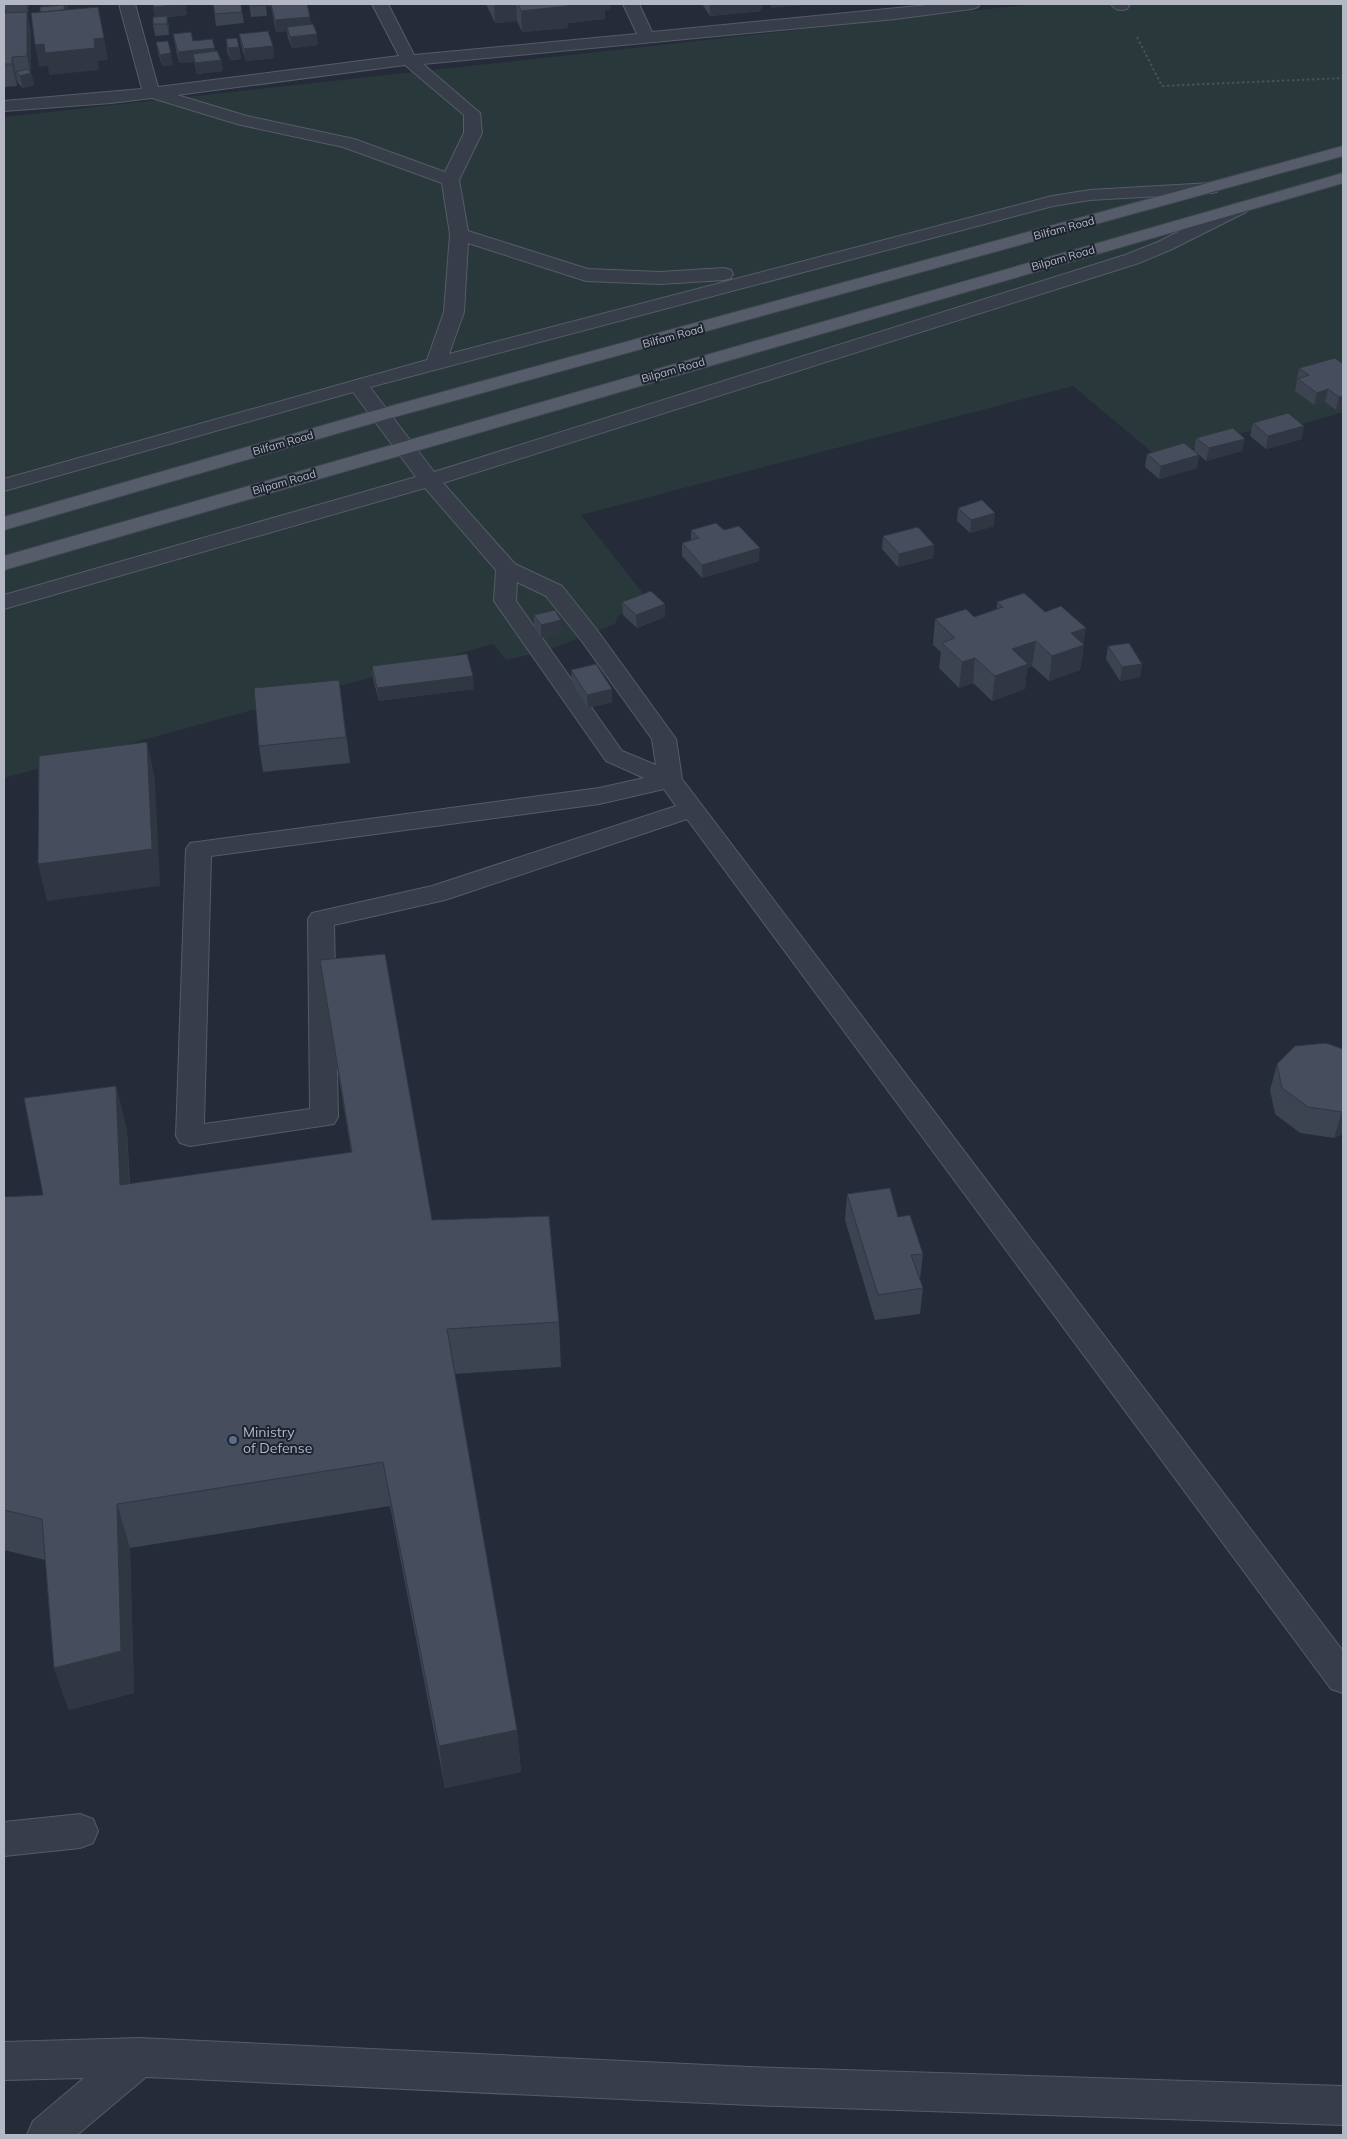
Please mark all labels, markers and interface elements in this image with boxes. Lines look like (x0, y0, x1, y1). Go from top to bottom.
street label: Bilfam Road (1032, 213, 1096, 243)
street label: Bilpam Road (1030, 242, 1096, 274)
street label: Bilfam Road (641, 321, 705, 351)
street label: Bilpam Road (640, 354, 706, 386)
street label: Bilfam Road (251, 428, 315, 458)
street label: Bilpam Road (251, 466, 317, 498)
place label: Ministry of Defense (243, 1423, 312, 1457)
marker: Ministry of Defense (227, 1434, 239, 1446)

